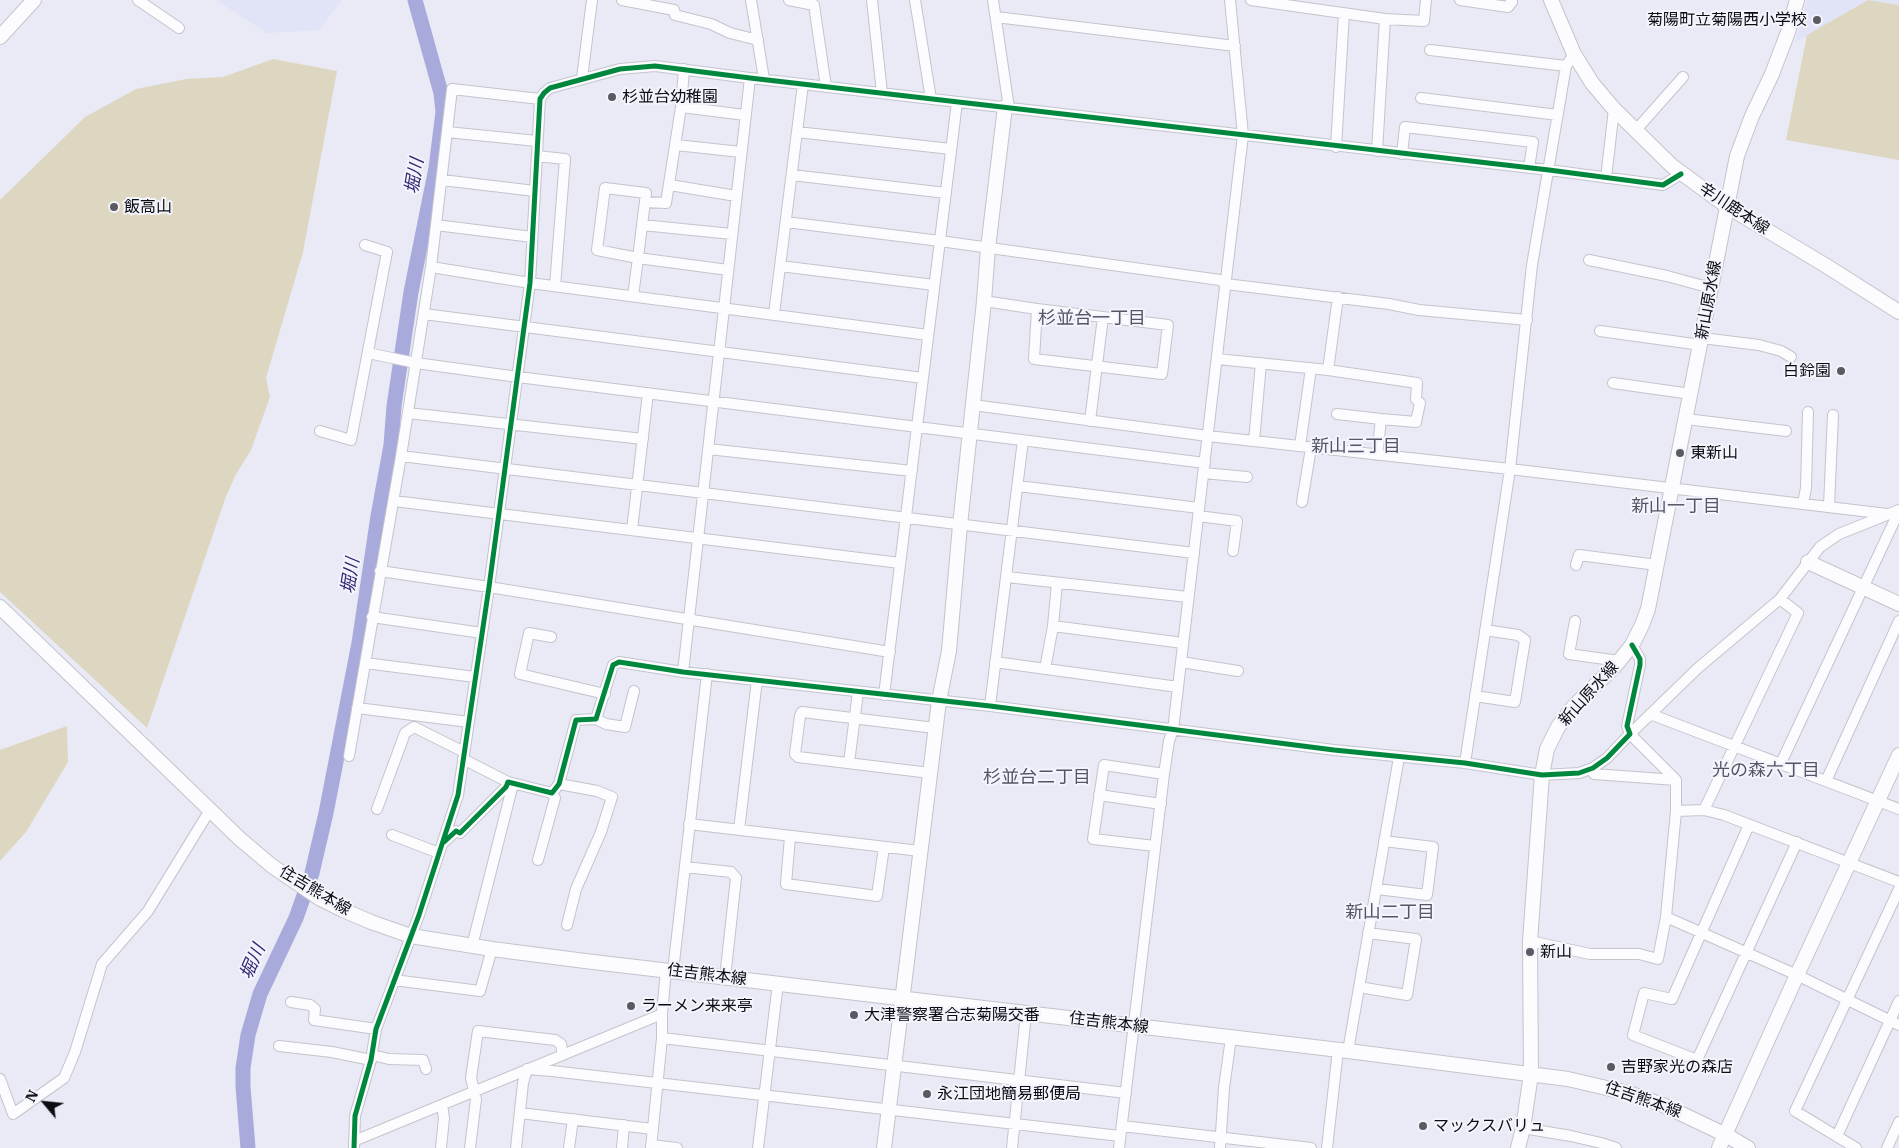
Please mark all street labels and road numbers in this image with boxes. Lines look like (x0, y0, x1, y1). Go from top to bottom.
street label: 辛川鹿本線 (1695, 179, 1773, 239)
street label: 新山原水線 (1693, 259, 1725, 341)
street label: 新山原水線 (1555, 658, 1623, 730)
street label: 住吉熊本線 (276, 862, 354, 920)
street label: 住吉熊本線 (666, 961, 748, 989)
street label: 住吉熊本線 (1068, 1009, 1150, 1037)
street label: 住吉熊本線 (1602, 1078, 1684, 1122)

